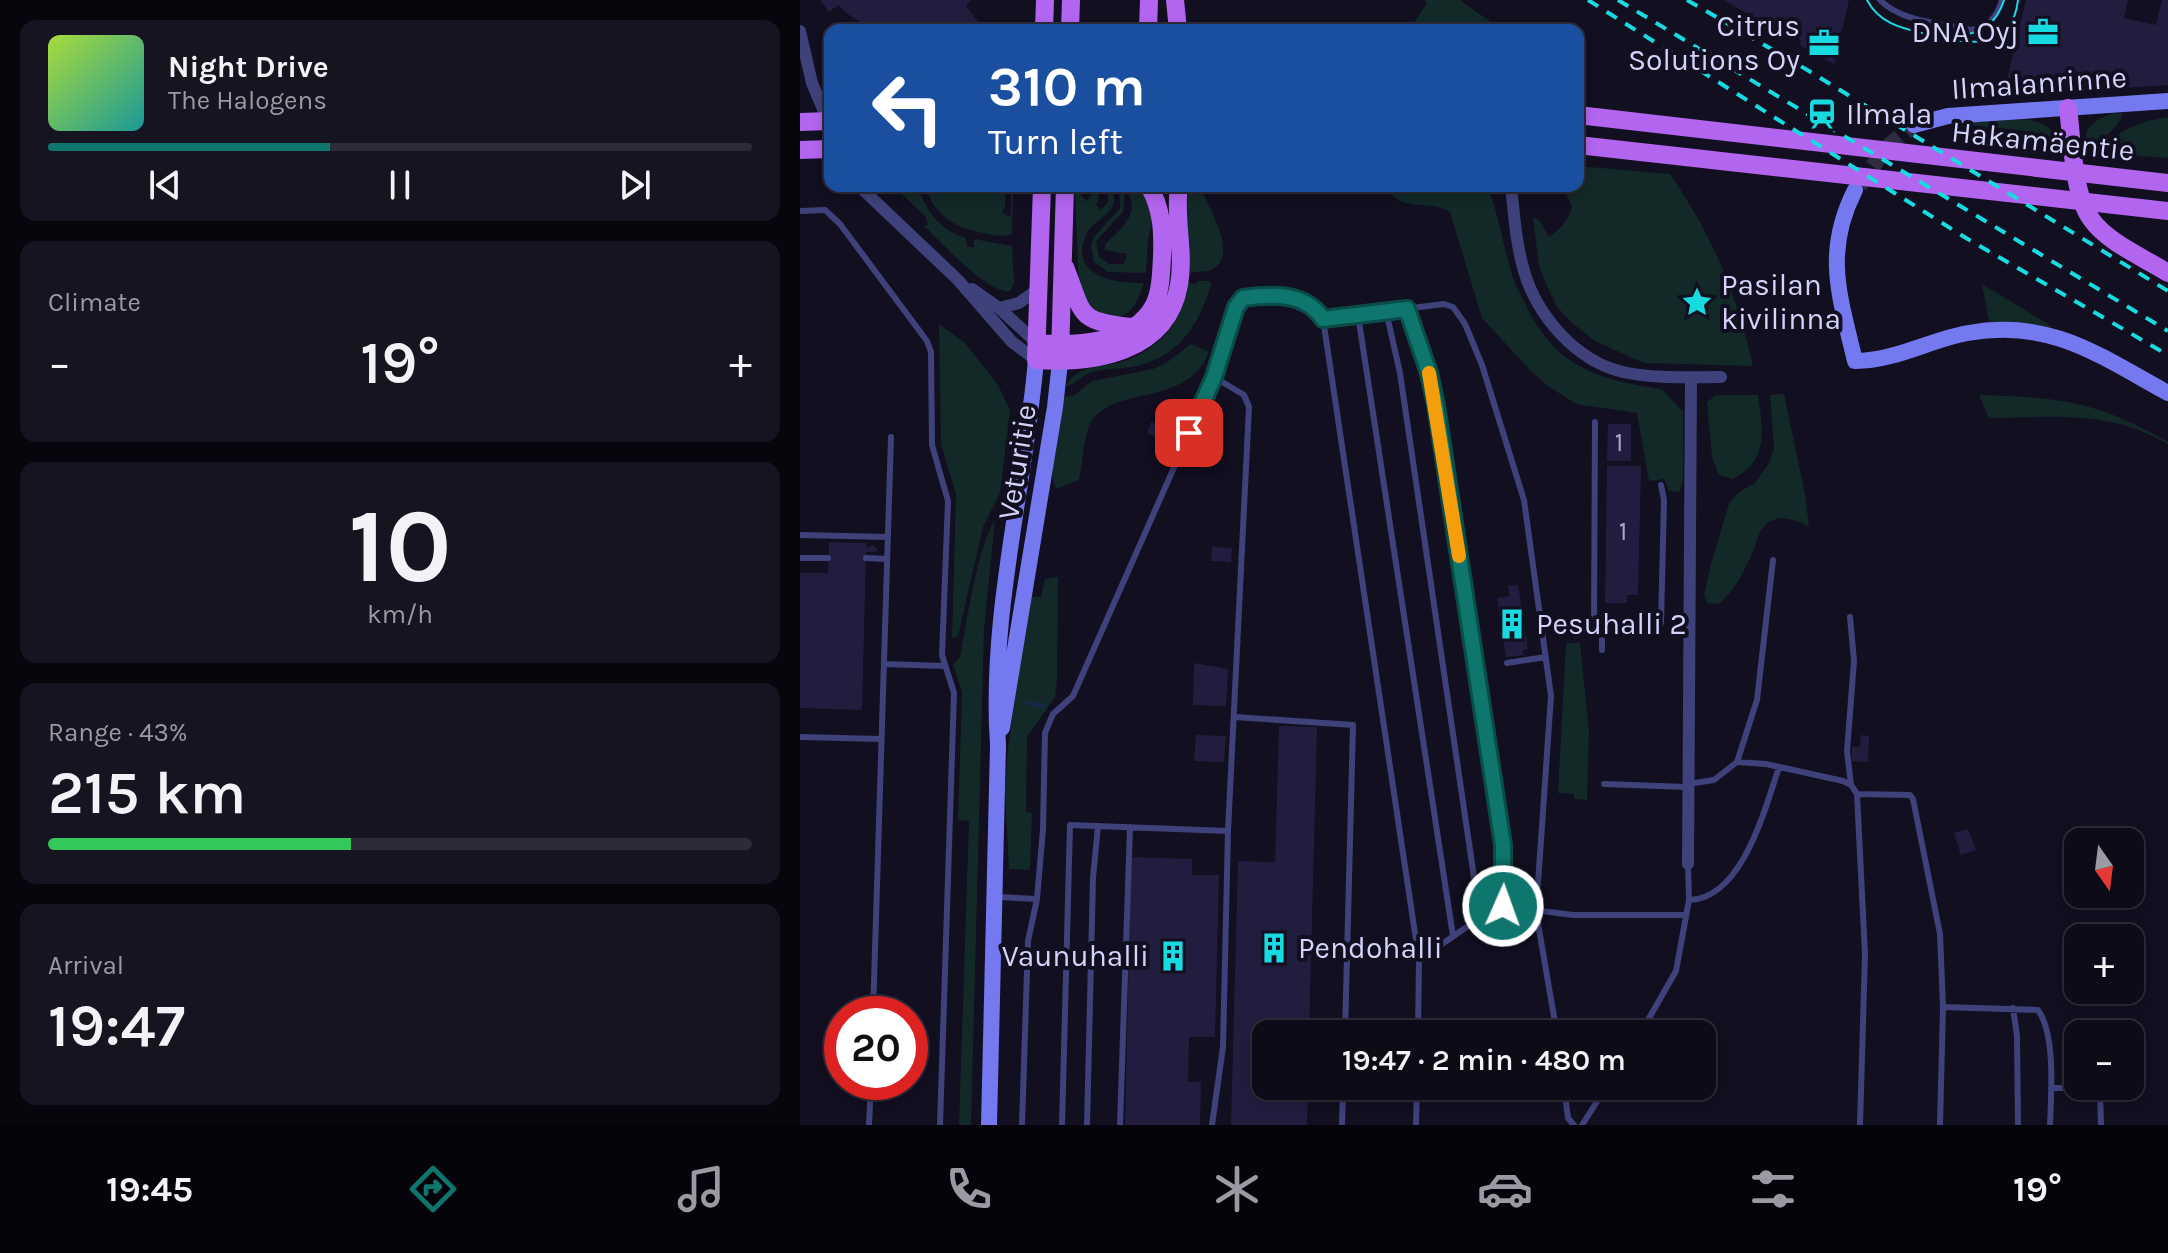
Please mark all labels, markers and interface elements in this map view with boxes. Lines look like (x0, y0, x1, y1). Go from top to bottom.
place label: Citrus Solutions Oy (1628, 8, 1800, 78)
place label: DNA Oyj (1912, 14, 2019, 50)
office icon: DNA Oyj (2026, 15, 2060, 49)
office icon: Citrus Solutions Oy (1807, 26, 1841, 60)
text: Night Drive (168, 49, 329, 85)
text: 310 m (988, 54, 1146, 119)
icon: left (856, 56, 960, 160)
street label: Ilmalanrinne (1950, 59, 2128, 107)
text: The Halogens (168, 85, 327, 116)
place label: Ilmala (1846, 96, 1932, 132)
station icon: Ilmala (1805, 97, 1839, 131)
street label: Hakamäentie (1950, 113, 2136, 169)
text: Turn left (988, 121, 1123, 163)
icon: previous (143, 163, 187, 207)
icon: pause (378, 163, 422, 207)
icon: next (613, 163, 657, 207)
place label: Pasilan kivilinna (1721, 267, 1841, 337)
place icon: Pasilan kivilinna (1680, 285, 1714, 319)
text: Climate (48, 287, 141, 318)
text: 19° (360, 328, 440, 398)
text: − (48, 338, 71, 389)
text: + (729, 338, 752, 389)
pin (1155, 399, 1223, 467)
street label: Veturitie (990, 402, 1044, 522)
icon: arrive (1167, 411, 1211, 455)
house number: 1 (1615, 427, 1623, 458)
text: 10 (349, 486, 451, 607)
house number: 1 (1619, 516, 1627, 547)
text: km/h (367, 599, 433, 630)
place label: Pesuhalli 2 (1536, 606, 1687, 642)
building icon: Pesuhalli 2 (1495, 607, 1529, 641)
text: Range · 43% (48, 717, 188, 748)
text: 215 km (48, 758, 246, 828)
north arrow (2064, 828, 2144, 908)
map controls (2064, 828, 2144, 1100)
position arrow (1461, 864, 1545, 948)
button: + (2064, 924, 2144, 1004)
place label: Pendohalli (1298, 930, 1443, 966)
building icon: Pendohalli (1257, 931, 1291, 965)
place label: Vaunuhalli (1002, 938, 1149, 974)
building icon: Vaunuhalli (1156, 939, 1190, 973)
text: Arrival (48, 950, 124, 981)
text: 19:47 (48, 991, 185, 1061)
speed limit sign: 20 (824, 996, 928, 1100)
button: − (2064, 1020, 2144, 1100)
text: 19:47 · 2 min · 480 m (1342, 1042, 1626, 1078)
icon: directions (405, 1161, 461, 1217)
icon: music (673, 1161, 729, 1217)
icon: phone (941, 1161, 997, 1217)
icon: climate (1209, 1161, 1265, 1217)
icon: car (1477, 1161, 1533, 1217)
icon: filters (1745, 1161, 1801, 1217)
text: 19:45 (106, 1168, 193, 1210)
text: 19° (2013, 1168, 2062, 1210)

